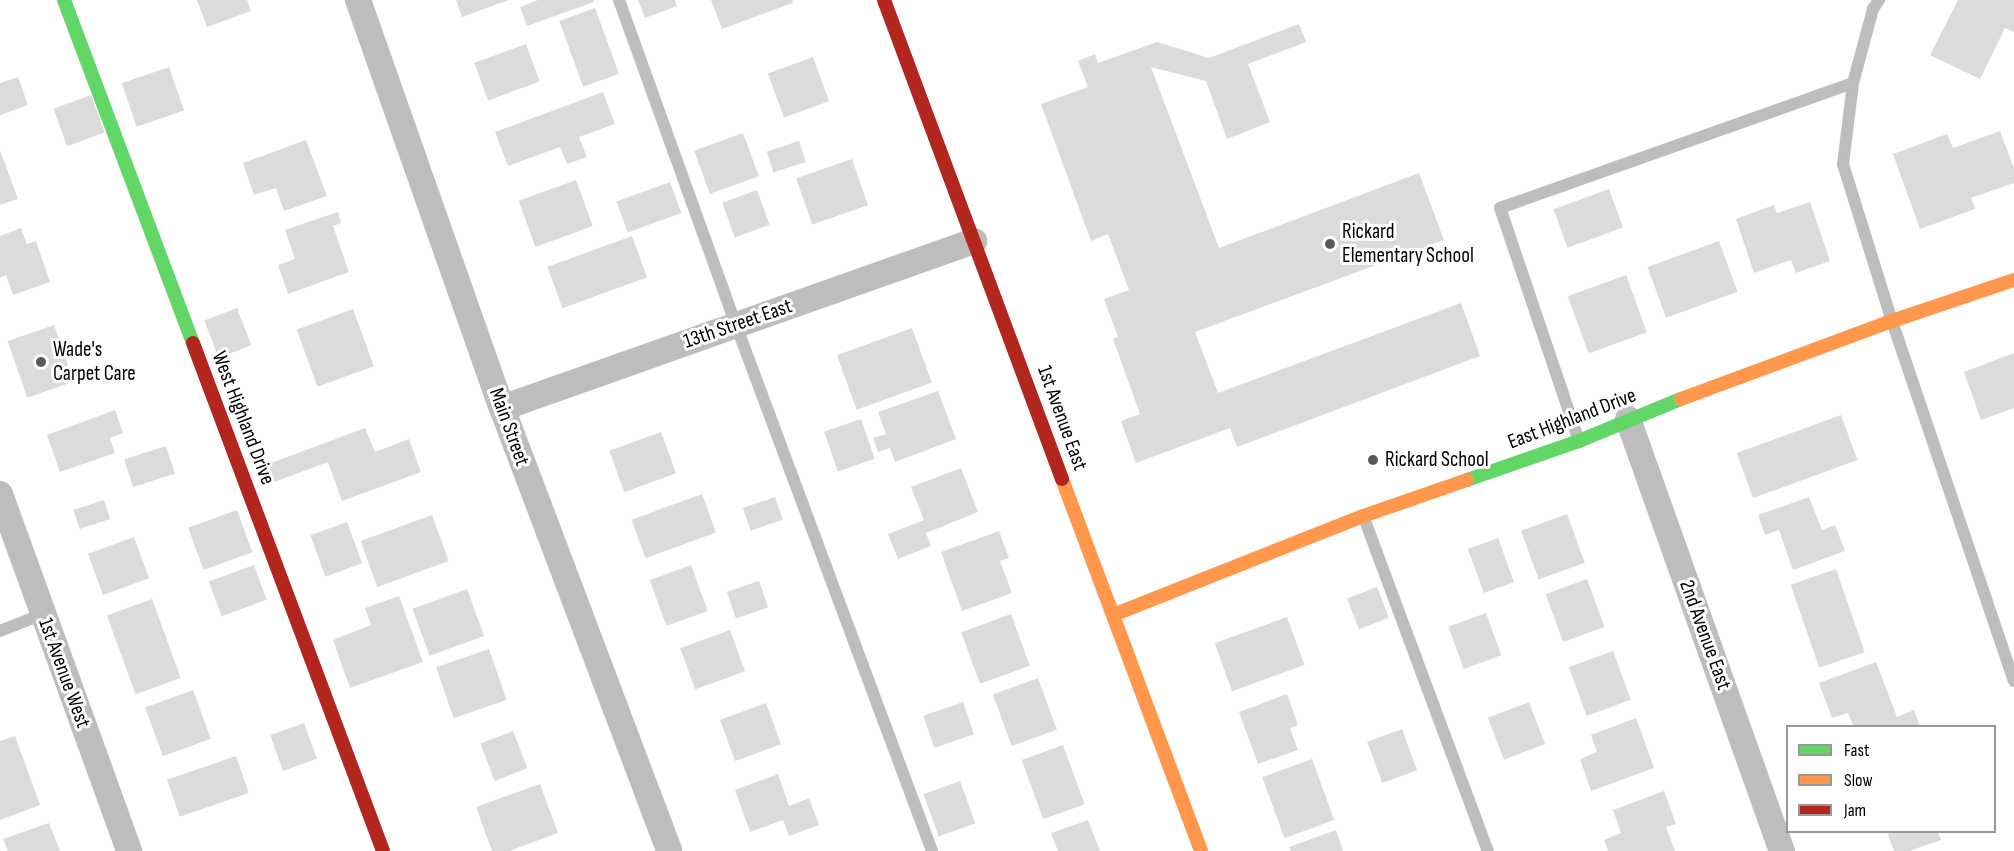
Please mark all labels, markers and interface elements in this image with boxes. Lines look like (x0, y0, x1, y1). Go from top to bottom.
place label: Rickard Elementary School (1342, 219, 1474, 269)
marker: Rickard Elementary School (1323, 237, 1337, 251)
street label: 13th Street East (681, 294, 795, 354)
place label: Wade's Carpet Care (53, 337, 136, 387)
street label: West Highland Drive (206, 348, 280, 488)
marker: Wade's Carpet Care (34, 355, 48, 369)
street label: 1st Avenue East (1031, 362, 1093, 474)
street label: East Highland Drive (1504, 383, 1640, 455)
street label: Main Street (483, 385, 535, 469)
place label: Rickard School (1385, 447, 1489, 473)
marker: Rickard School (1366, 453, 1380, 467)
street label: 2nd Avenue East (1674, 577, 1736, 693)
street label: 1st Avenue West (32, 615, 96, 731)
legend (1786, 725, 1996, 833)
text: Fast (1844, 740, 1869, 761)
text: Slow (1844, 770, 1873, 791)
text: Jam (1844, 800, 1866, 821)

